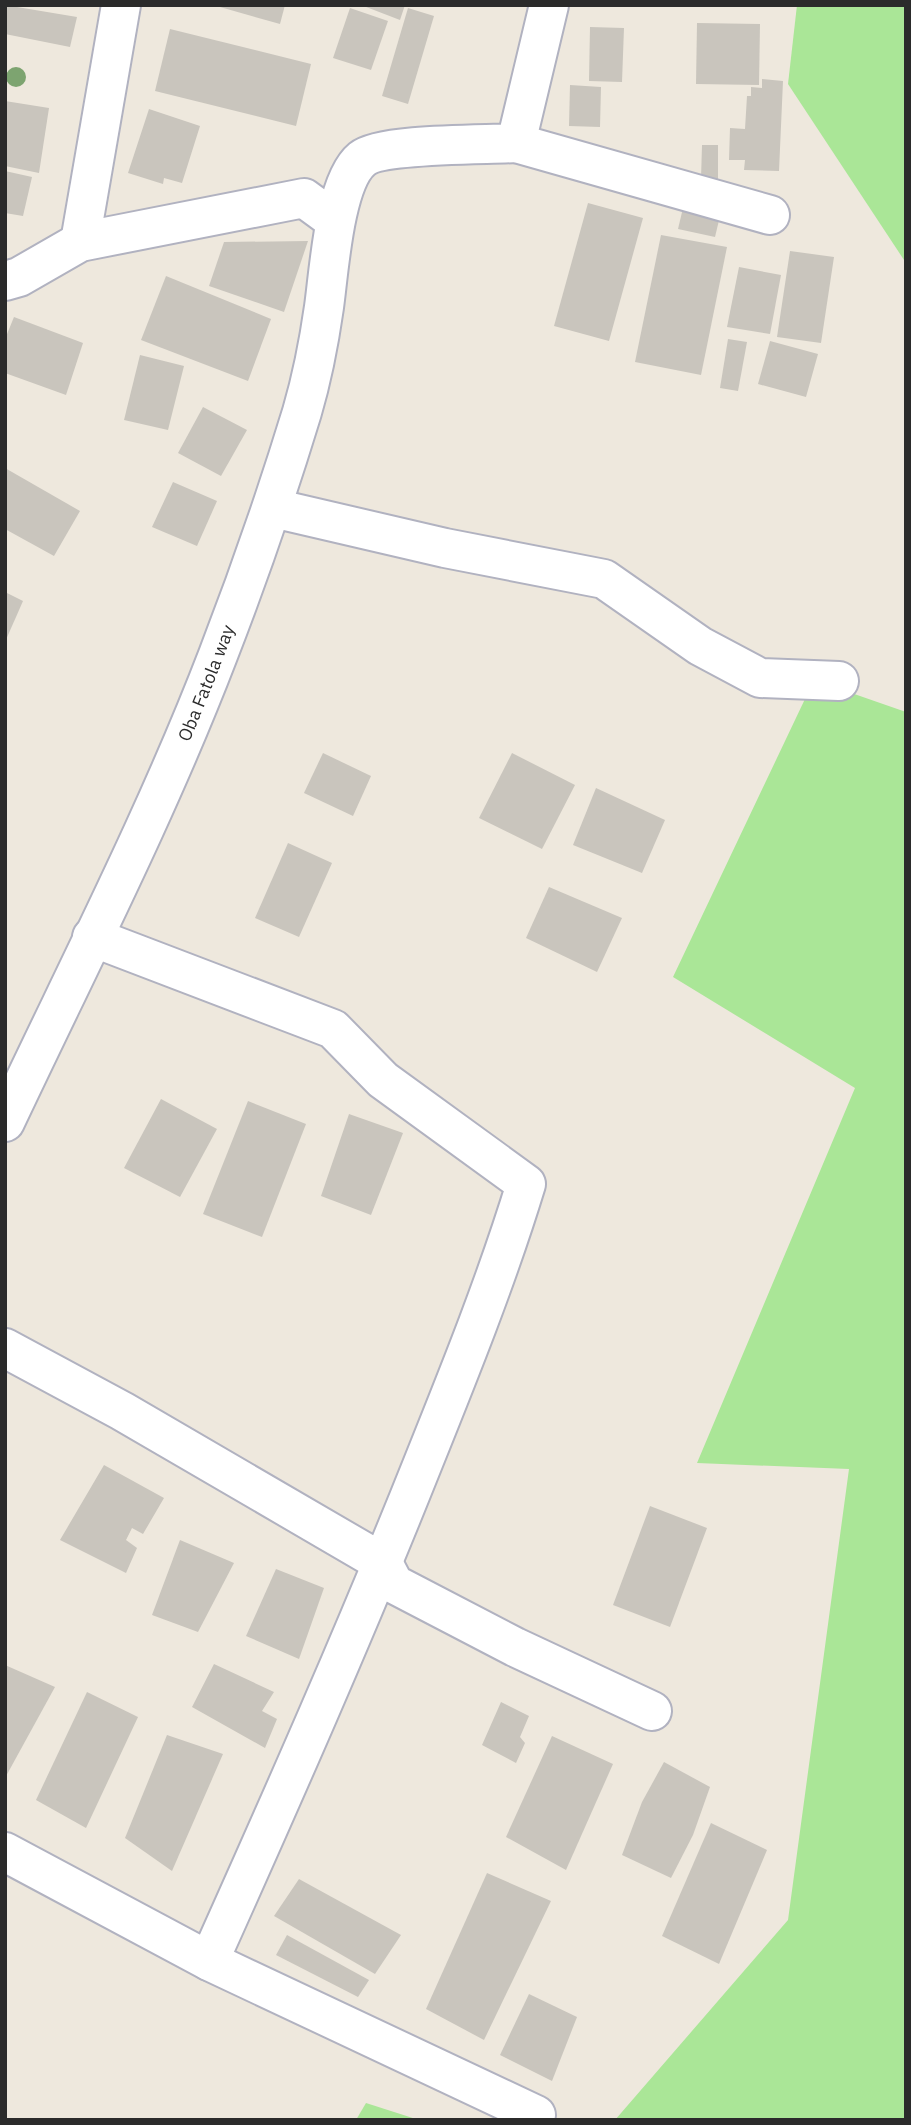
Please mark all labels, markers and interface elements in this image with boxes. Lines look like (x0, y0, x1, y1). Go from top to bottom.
street label: Oba Fatola way (172, 622, 239, 745)

